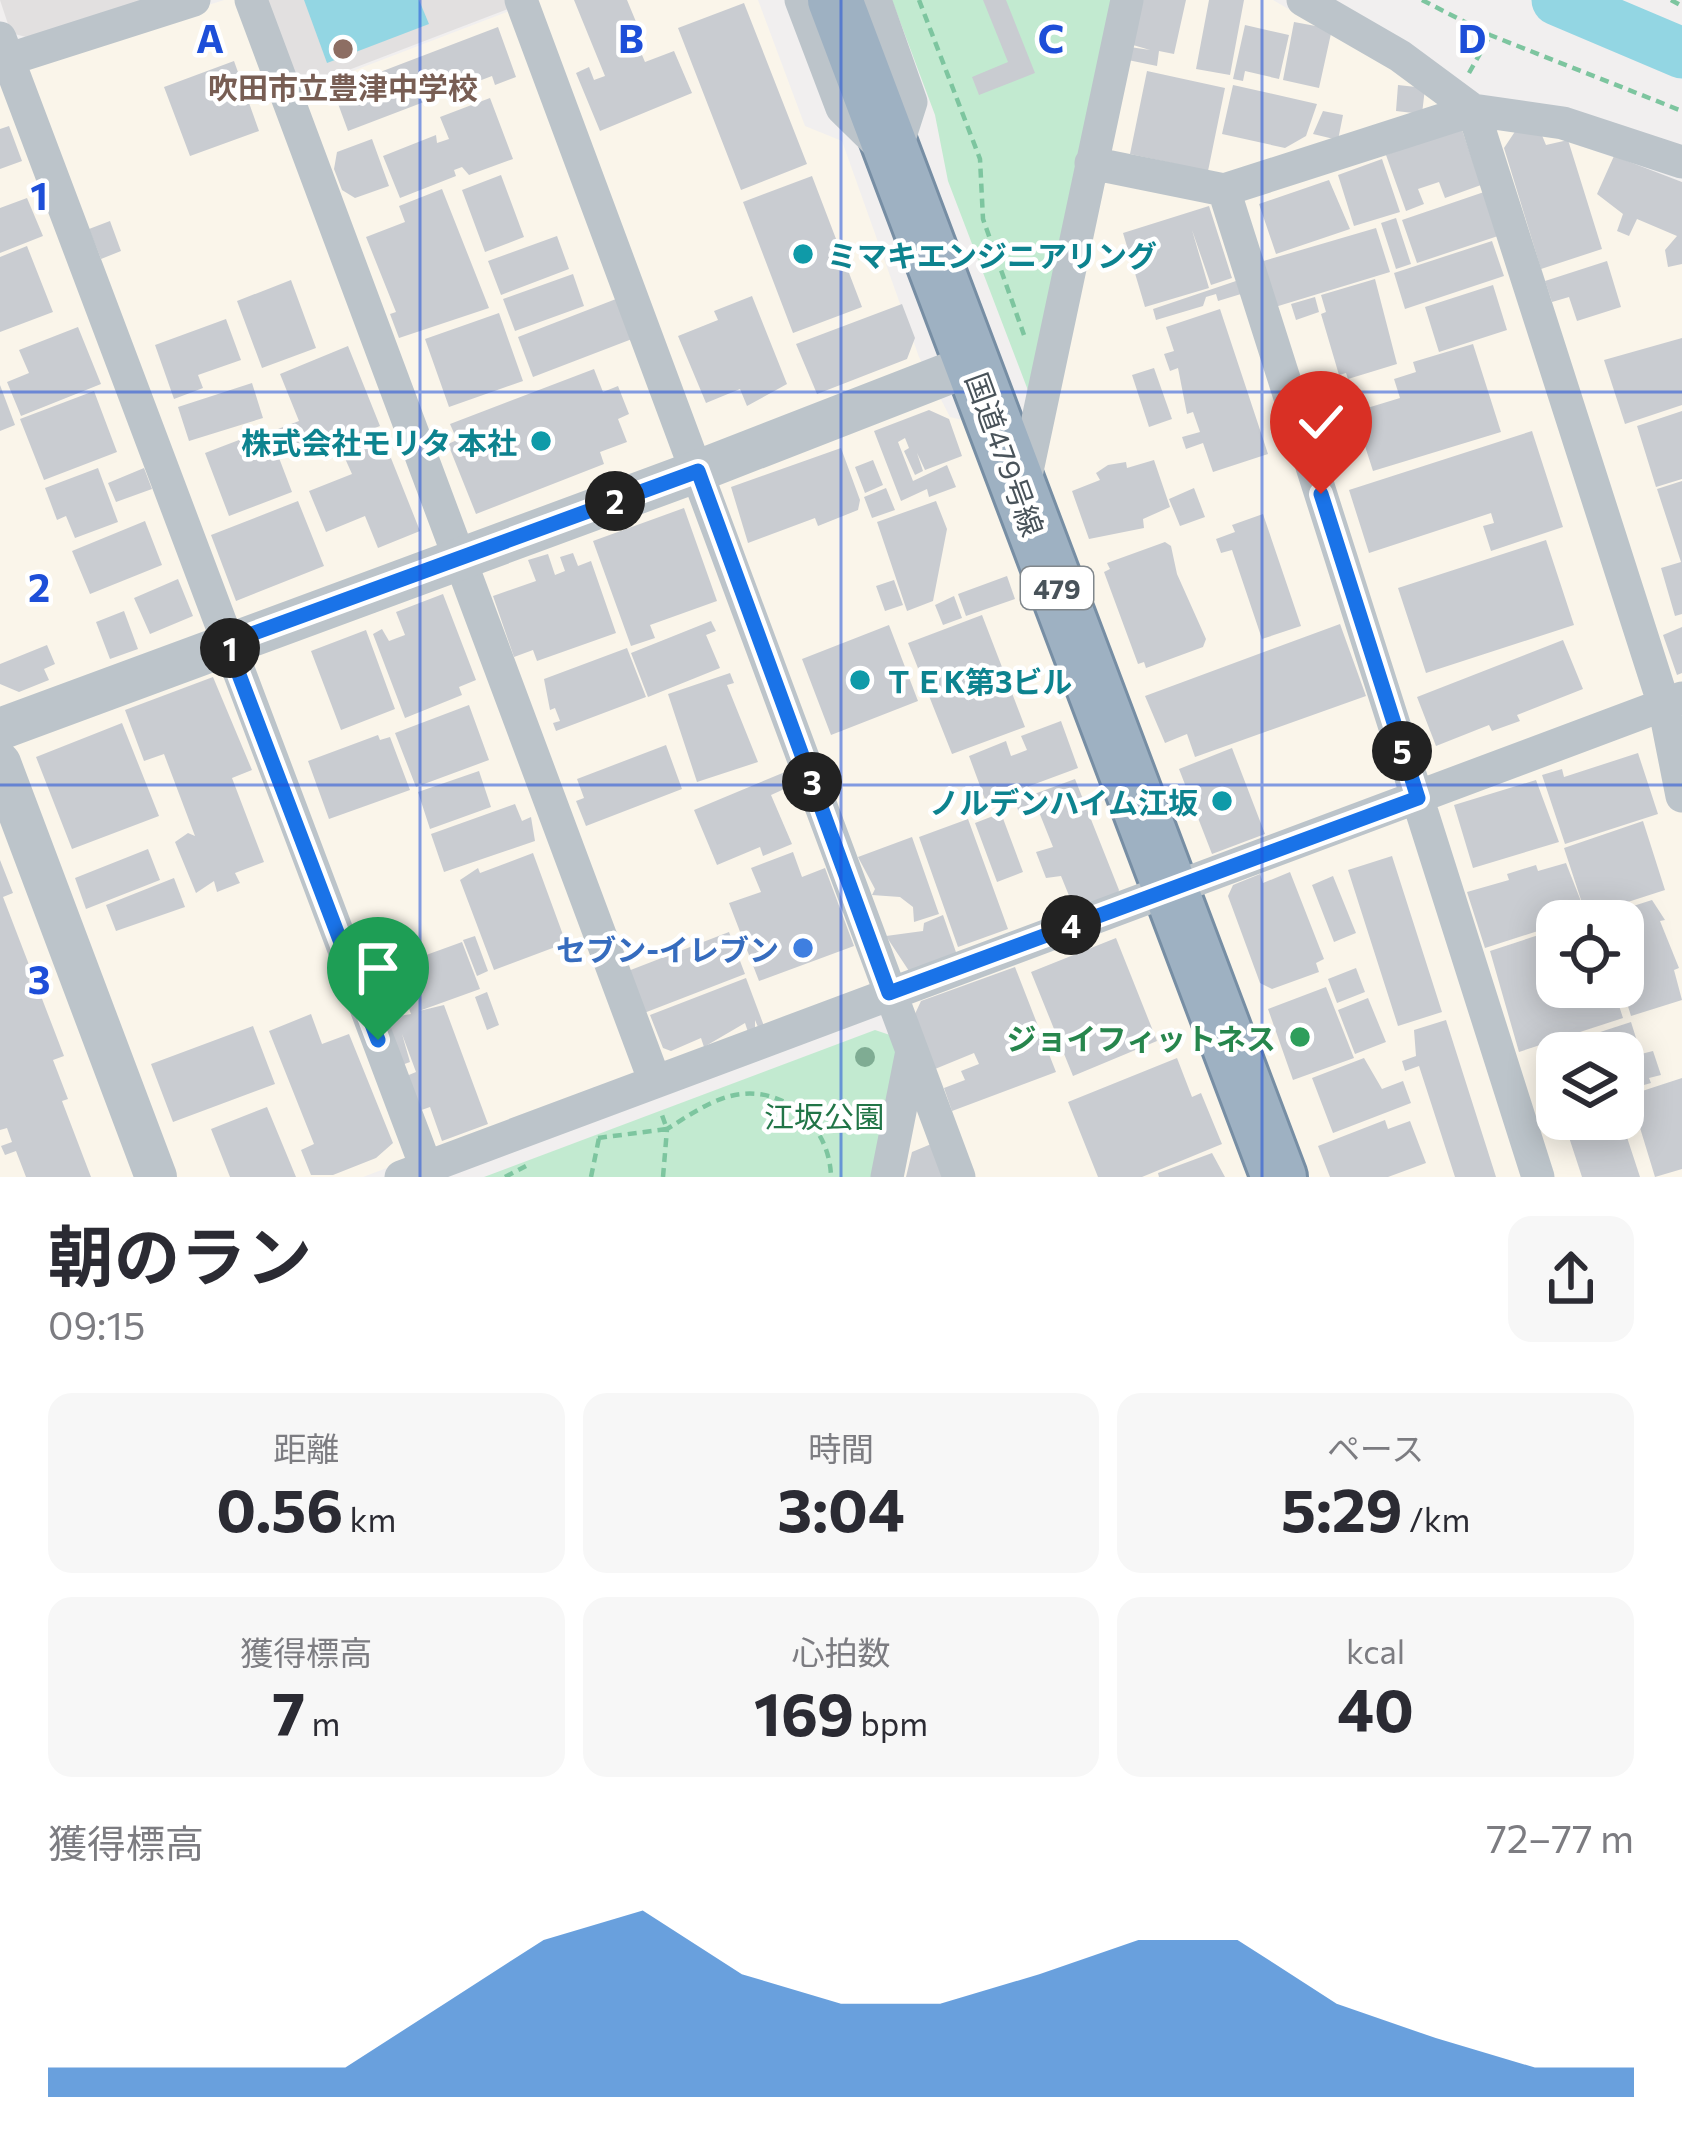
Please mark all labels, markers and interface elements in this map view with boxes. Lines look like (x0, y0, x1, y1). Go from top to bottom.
text: A (196, 13, 224, 61)
text: B (618, 13, 644, 61)
text: C (1038, 13, 1064, 61)
text: D (1458, 13, 1486, 61)
marker: 吹田市立豊津中学校 (330, 36, 356, 62)
place label: 吹田市立豊津中学校 (208, 68, 478, 105)
text: 1 (30, 170, 48, 218)
place label: ミマキエンジニアリング (827, 236, 1157, 273)
marker: ミマキエンジニアリング (790, 241, 816, 267)
street label: 国道479号線 (959, 367, 1053, 541)
pin (1270, 371, 1372, 494)
icon: check (1288, 389, 1354, 455)
place label: 株式会社モリタ 本社 (241, 423, 517, 460)
marker: 株式会社モリタ 本社 (528, 428, 554, 454)
pin: 2 (585, 471, 645, 531)
text: 2 (606, 480, 624, 521)
text: 2 (28, 562, 50, 610)
road number: 479 (1021, 567, 1093, 609)
pin: 1 (200, 618, 260, 678)
text: 1 (223, 627, 237, 668)
place label: ＴＥK第3ビル (884, 662, 1072, 699)
marker: ＴＥK第3ビル (847, 667, 873, 693)
pin: 5 (1372, 721, 1432, 781)
text: 5 (1392, 730, 1412, 771)
pin: 3 (782, 752, 842, 812)
text: 3 (802, 761, 822, 802)
place label: ノルデンハイム江坂 (929, 783, 1198, 820)
marker: ノルデンハイム江坂 (1209, 788, 1235, 814)
pin: 4 (1041, 895, 1101, 955)
map controls (1536, 900, 1644, 1140)
button: locate (1536, 900, 1644, 1008)
text: 4 (1061, 904, 1081, 945)
pin (327, 917, 429, 1040)
place label: セブン-イレブン (556, 930, 779, 967)
icon: arrive (345, 935, 411, 1001)
marker: セブン-イレブン (790, 935, 816, 961)
text: 3 (28, 954, 50, 1002)
place label: ジョイフィットネス (1007, 1019, 1276, 1056)
marker: ジョイフィットネス (1287, 1024, 1313, 1050)
button: layers (1536, 1032, 1644, 1140)
park label: 江坂公園 (764, 1097, 884, 1134)
text: 朝のラン (48, 1214, 312, 1295)
button: share (1508, 1216, 1634, 1342)
text: 09:15 (48, 1300, 145, 1348)
text: 距離 (273, 1427, 339, 1468)
text: 時間 (808, 1427, 874, 1468)
text: ペース (1327, 1427, 1424, 1468)
text: 0.56 (216, 1471, 343, 1544)
text: 3:04 (777, 1471, 905, 1544)
text: 5:29 (1281, 1471, 1403, 1544)
text: km (343, 1498, 396, 1539)
text: /km (1403, 1498, 1470, 1539)
text: kcal (1346, 1630, 1405, 1671)
text: 獲得標高 (240, 1631, 372, 1672)
text: 心拍数 (791, 1631, 890, 1672)
text: 40 (1337, 1671, 1414, 1744)
text: 7 (272, 1675, 305, 1748)
text: 169 (754, 1675, 854, 1748)
text: m (305, 1702, 340, 1743)
text: bpm (854, 1702, 928, 1743)
text: 72–77 m (1486, 1813, 1634, 1861)
text: 獲得標高 (48, 1818, 204, 1866)

